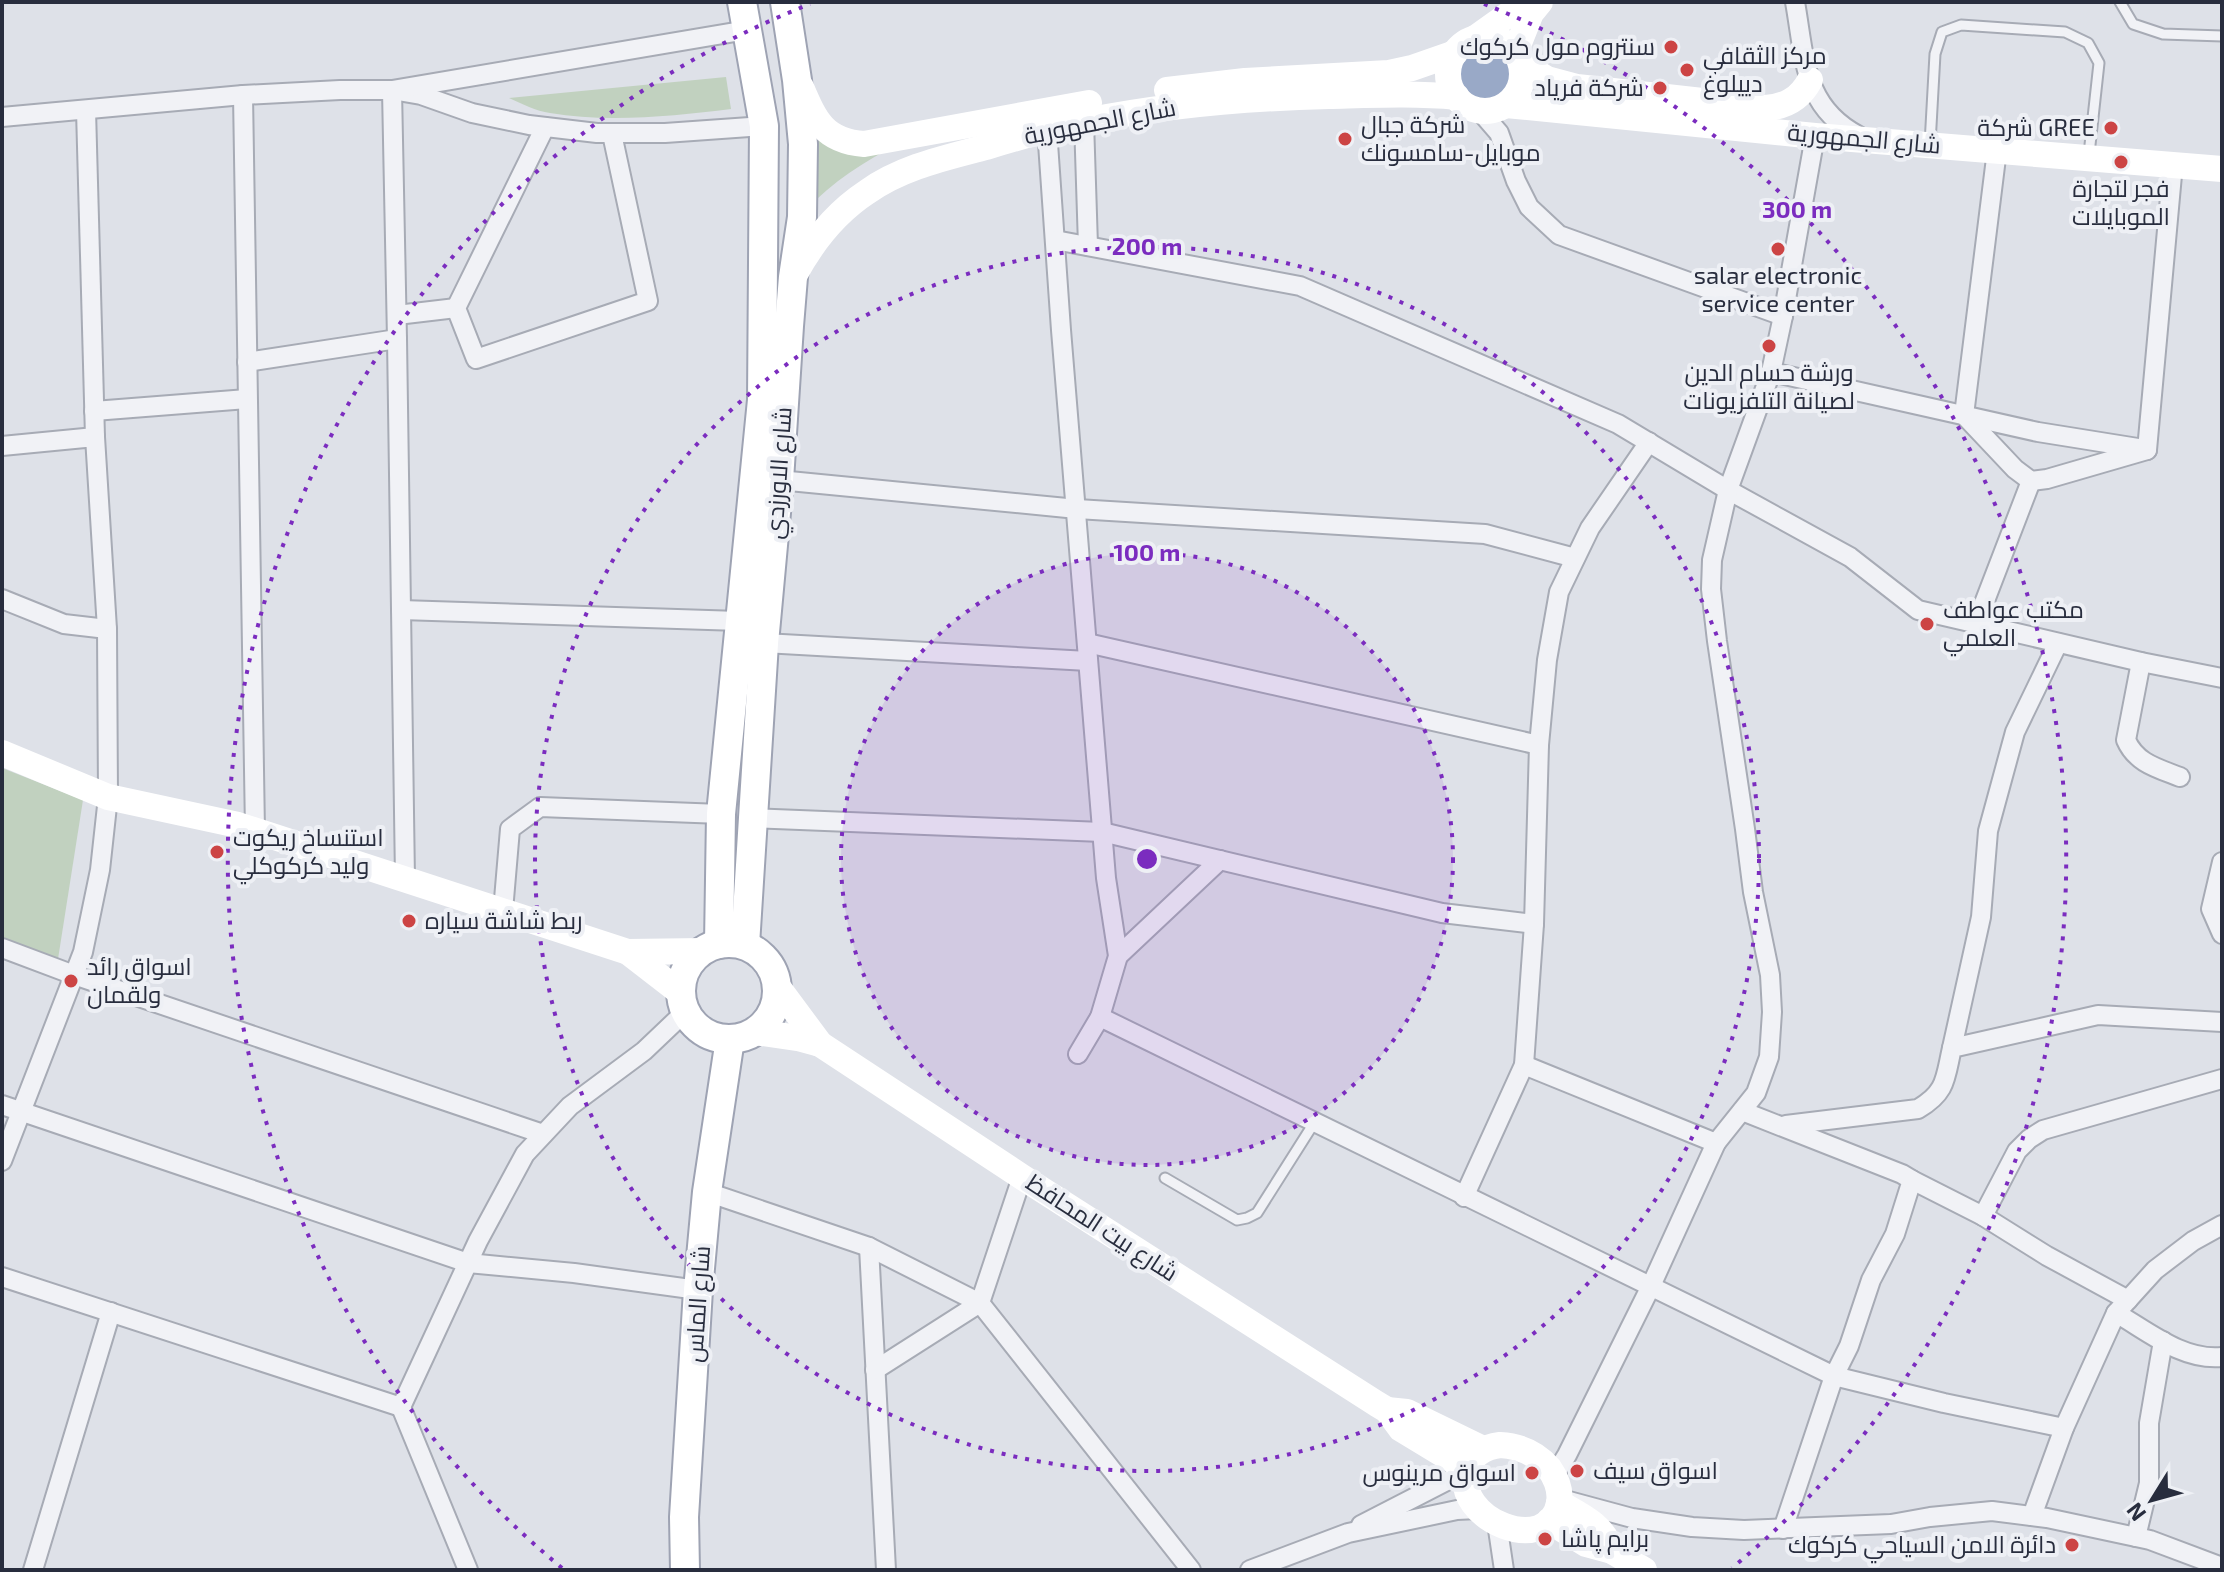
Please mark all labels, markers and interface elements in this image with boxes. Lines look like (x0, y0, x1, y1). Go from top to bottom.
place label: سنتروم مول كركوك (1460, 31, 1655, 63)
marker: سنتروم مول كركوك (1662, 38, 1680, 56)
place label: مركز الثقافي دييلوغ (1703, 40, 1827, 100)
marker: مركز الثقافي دييلوغ (1678, 61, 1696, 79)
place label: شركة فرياد (1534, 72, 1644, 101)
marker: شركة فرياد (1651, 79, 1669, 97)
street label: شارع الجمهورية (1021, 92, 1179, 152)
place label: شركة جبال موبايل-سامسونك (1361, 109, 1541, 167)
place label: شركة GREE (1977, 112, 2095, 141)
street label: شارع الجمهورية (1786, 116, 1942, 162)
marker: شركة GREE (2102, 119, 2120, 137)
marker: شركة جبال موبايل-سامسونك (1336, 130, 1354, 148)
marker: فجر لتجارة الموبايلات (2112, 153, 2130, 171)
place label: فجر لتجارة الموبايلات (2072, 173, 2170, 230)
text: 300 m (1762, 194, 1832, 223)
text: 200 m (1112, 231, 1182, 260)
marker: salar electronic service center (1769, 240, 1787, 258)
place label: salar electronic service center (1694, 260, 1862, 317)
marker: ورشة حسام الدين لصيانة التلفزيونات (1760, 337, 1778, 355)
place label: ورشة حسام الدين لصيانة التلفزيونات (1683, 357, 1855, 414)
street label: شارع الاورزدي (758, 406, 802, 540)
text: 100 m (1114, 537, 1180, 566)
place label: مكتب عواطف العلمي (1943, 594, 2084, 657)
marker: مكتب عواطف العلمي (1918, 615, 1936, 633)
place label: استنساخ ريكوت وليد كركوكلي (233, 822, 384, 885)
marker: استنساخ ريكوت وليد كركوكلي (208, 843, 226, 861)
centre of rings (1133, 845, 1161, 873)
place label: ربط شاشة سياره (425, 905, 583, 934)
marker: ربط شاشة سياره (400, 912, 418, 930)
place label: اسواق رائد ولقمان (87, 951, 192, 1009)
marker: اسواق رائد ولقمان (62, 972, 80, 990)
street label: شارع بيت المحافظ (1020, 1167, 1184, 1289)
street label: شارع الماس (678, 1244, 718, 1364)
place label: اسواق سيف (1593, 1455, 1718, 1486)
place label: اسواق مرينوس (1362, 1457, 1516, 1488)
north arrow (2112, 1460, 2192, 1540)
marker: اسواق سيف (1568, 1462, 1586, 1480)
marker: اسواق مرينوس (1523, 1464, 1541, 1482)
text: N (2120, 1498, 2150, 1527)
place label: برایم پاشا (1561, 1523, 1649, 1555)
place label: دائرة الامن السياحي كركوك (1788, 1529, 2056, 1564)
marker: برایم پاشا (1536, 1530, 1554, 1548)
marker: دائرة الامن السياحي كركوك (2063, 1536, 2081, 1554)

